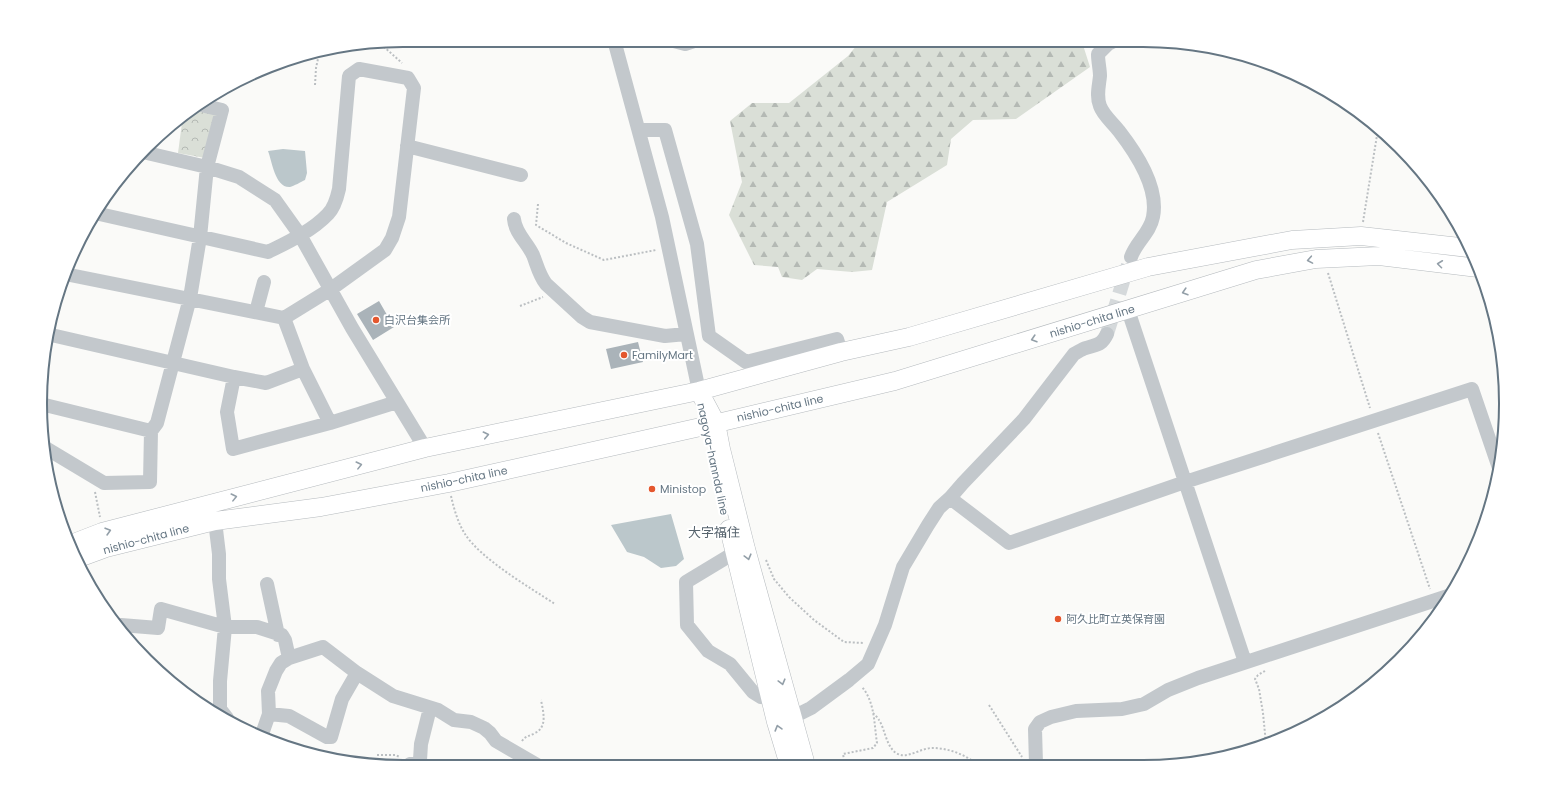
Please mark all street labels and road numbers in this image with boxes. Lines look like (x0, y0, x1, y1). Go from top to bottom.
street label: nishio-chita line (1047, 300, 1137, 342)
street label: nishio-chita line (735, 390, 825, 426)
street label: nagoya-hannda line (693, 401, 733, 517)
street label: nishio-chita line (419, 462, 509, 496)
street label: nishio-chita line (101, 520, 191, 558)

